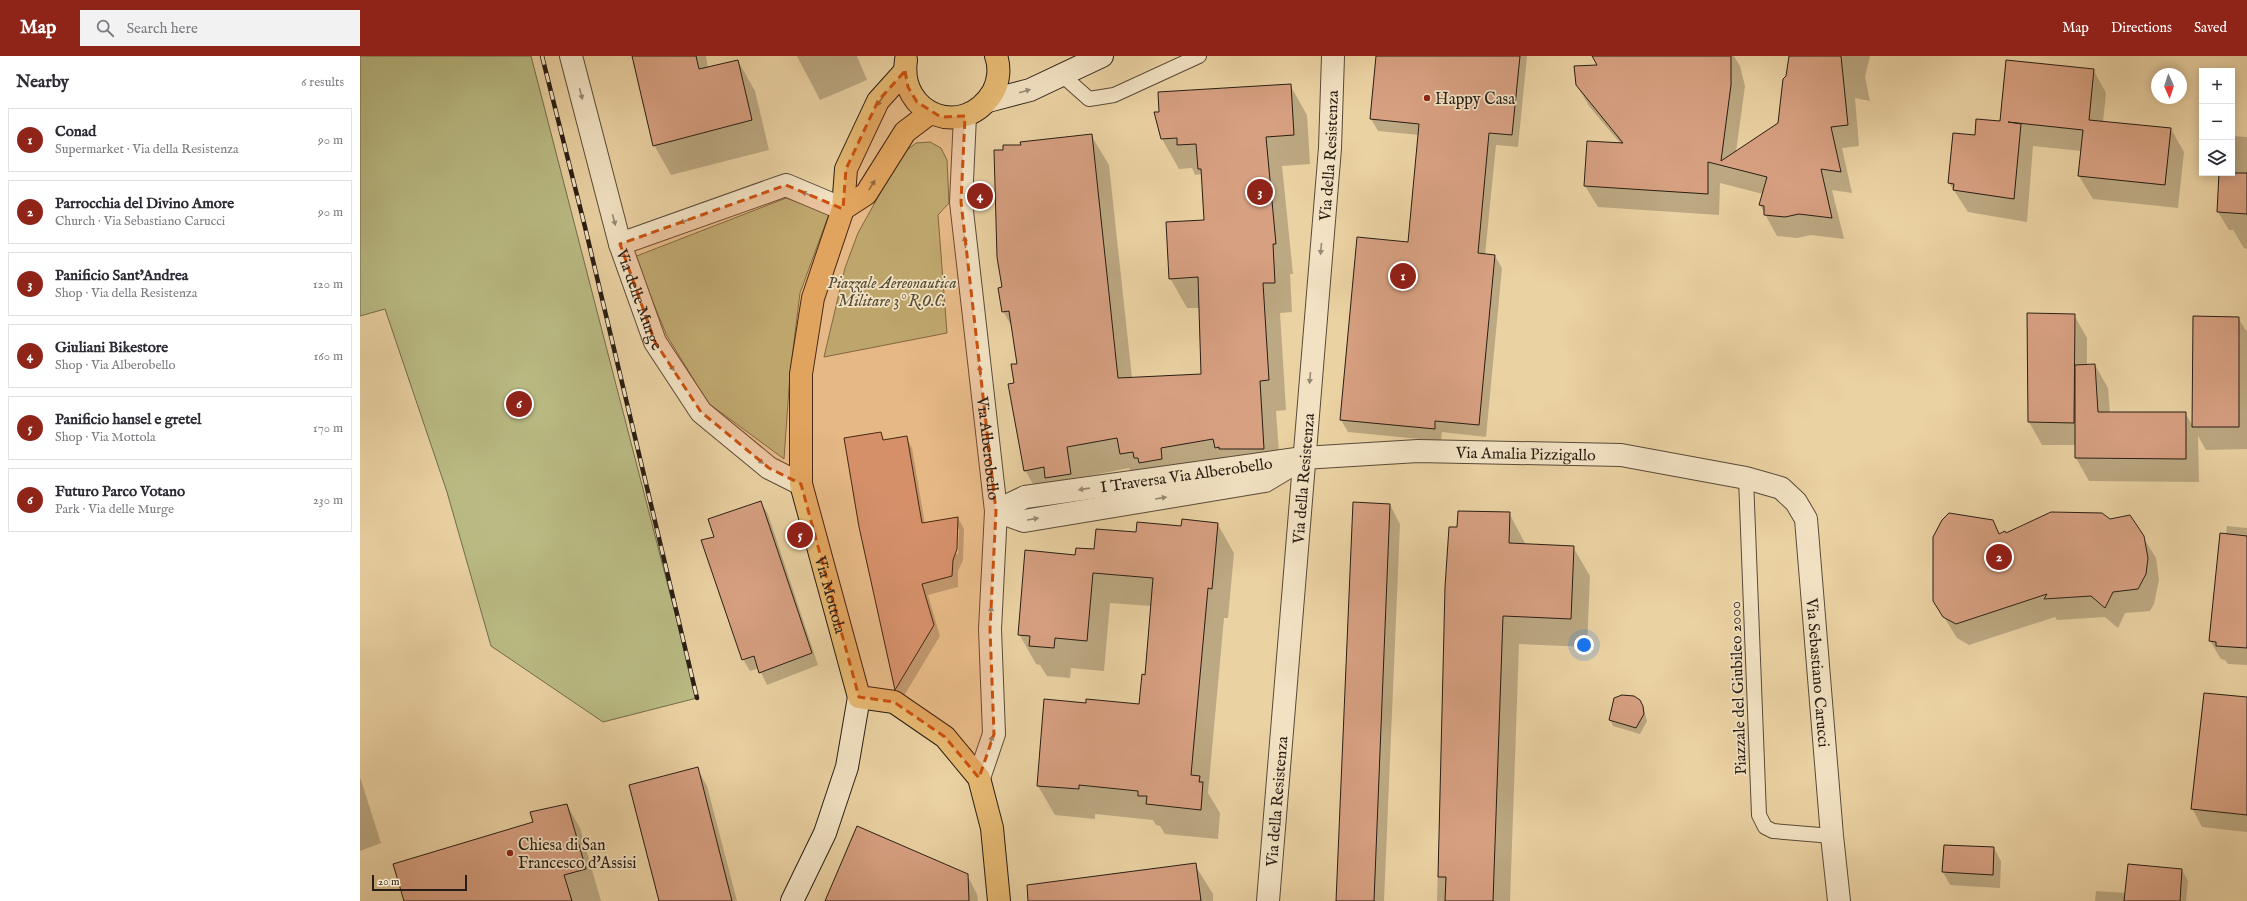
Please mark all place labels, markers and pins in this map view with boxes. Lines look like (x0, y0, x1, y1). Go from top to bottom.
place label: Happy Casa (1435, 90, 1515, 110)
marker: Happy Casa (1422, 93, 1432, 103)
pin: 3 (1247, 177, 1273, 207)
pin: 4 (967, 181, 993, 211)
pin: 1 (1390, 261, 1416, 291)
pin: 6 (506, 389, 532, 419)
pin: 5 (787, 520, 813, 550)
pin: 2 (1986, 542, 2012, 572)
place label: Chiesa di San Francesco d'Assisi (518, 836, 637, 874)
marker: Chiesa di San Francesco d'Assisi (505, 848, 515, 858)

